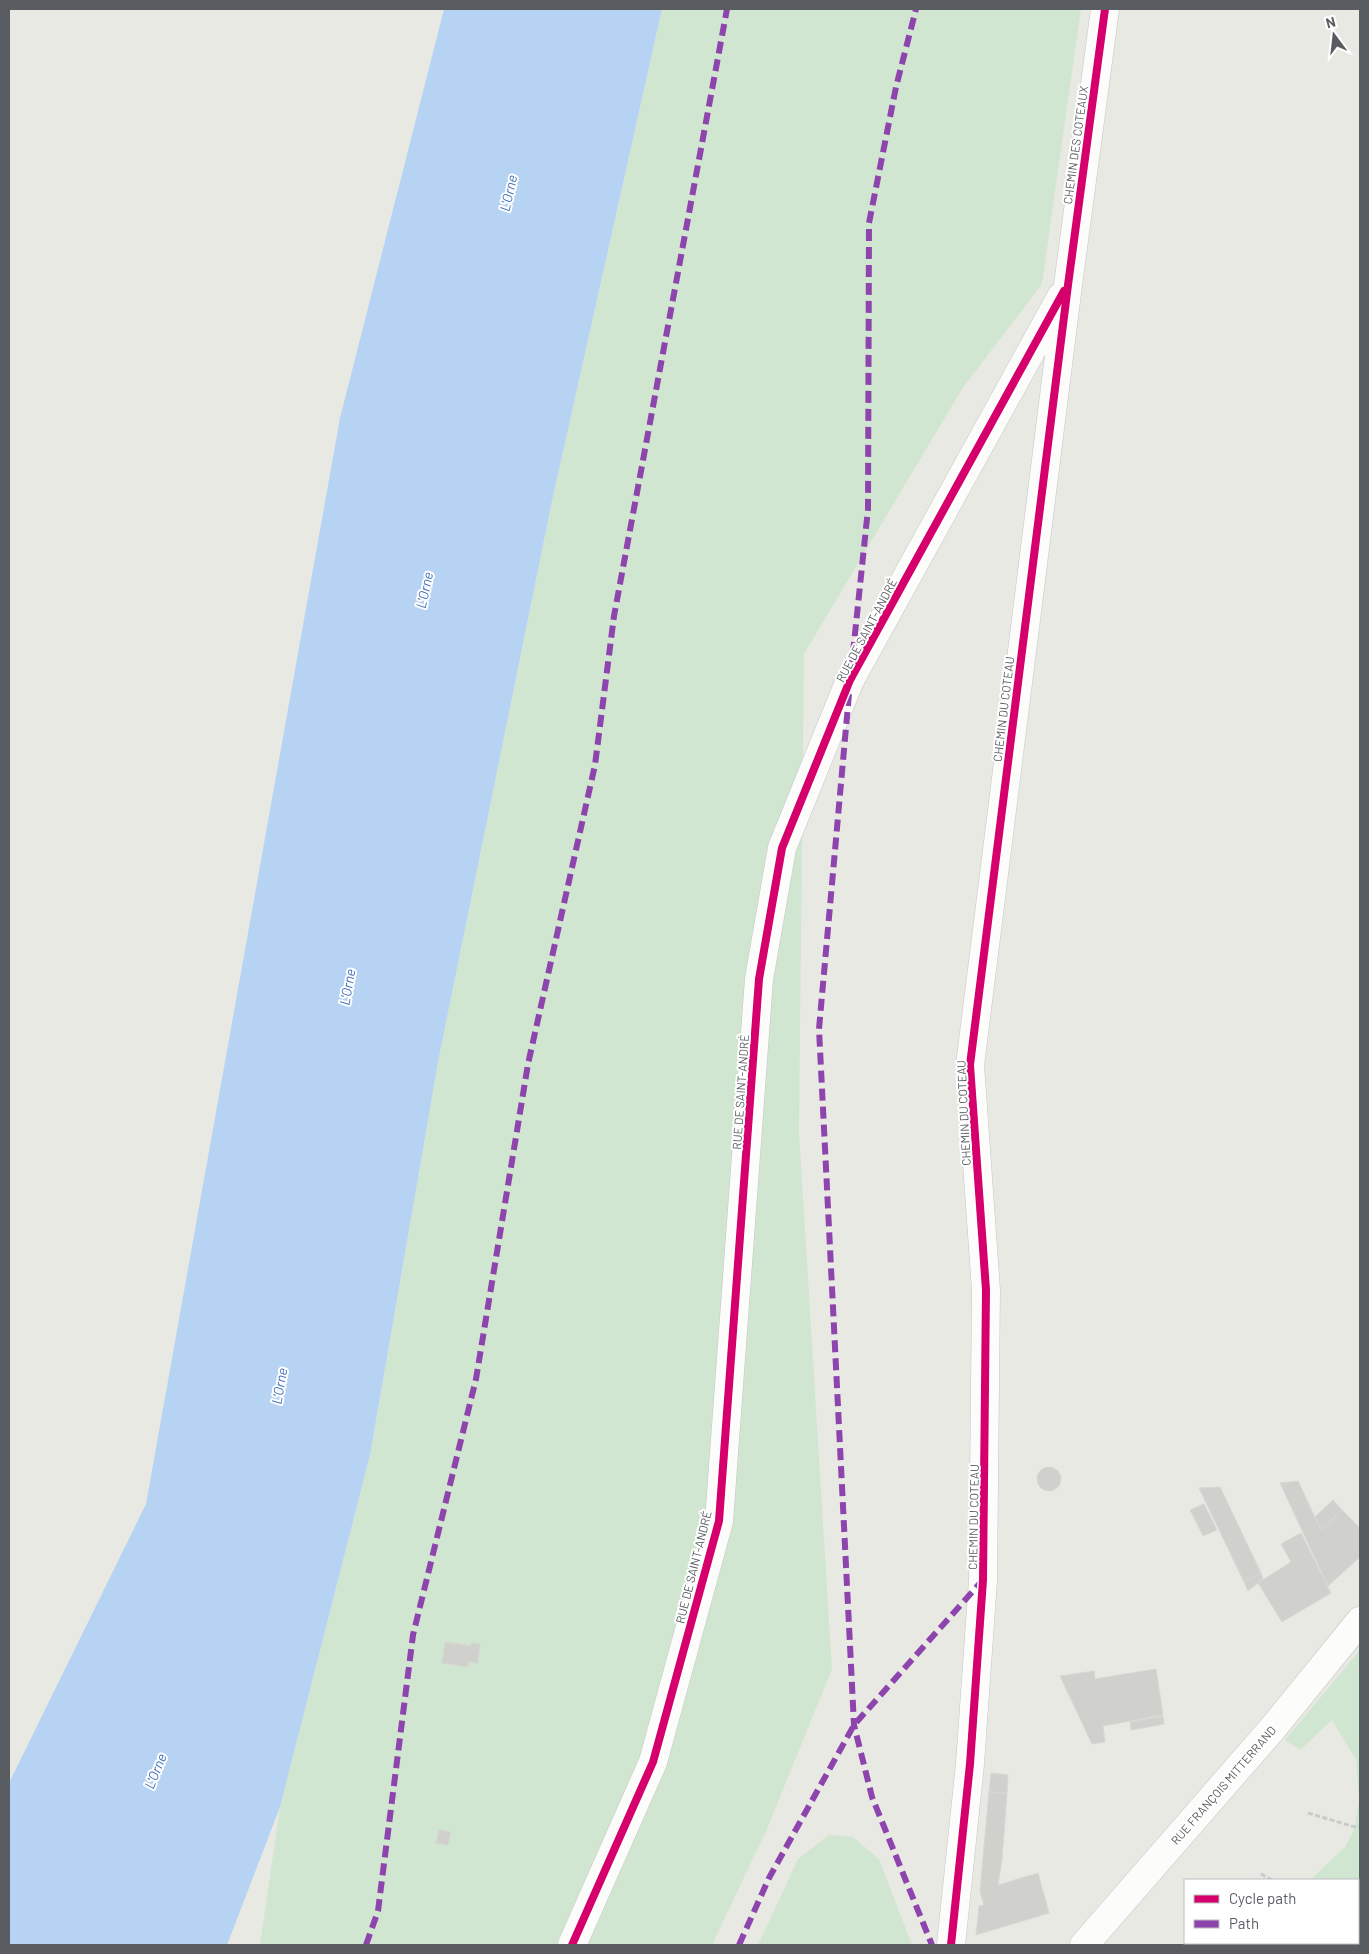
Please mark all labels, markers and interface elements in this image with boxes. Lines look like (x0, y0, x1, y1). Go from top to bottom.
north arrow (1309, 10, 1359, 60)
text: N (1324, 13, 1337, 31)
street label: CHEMIN DES COTEAUX (1060, 85, 1090, 205)
water label: L'Orne (496, 173, 520, 213)
water label: L'Orne (412, 570, 436, 610)
street label: RUE DE SAINT-ANDRÉ (833, 576, 899, 684)
street label: CHEMIN DU COTEAU (990, 656, 1016, 762)
water label: L'Orne (335, 967, 359, 1007)
street label: RUE DE SAINT-ANDRÉ (729, 1034, 751, 1150)
street label: CHEMIN DU COTEAU (953, 1060, 973, 1166)
water label: L'Orne (267, 1366, 291, 1406)
street label: CHEMIN DU COTEAU (965, 1464, 981, 1570)
street label: RUE DE SAINT-ANDRÉ (672, 1509, 714, 1625)
street label: RUE FRANÇOIS MITTERRAND (1168, 1723, 1278, 1847)
water label: L'Orne (140, 1751, 170, 1791)
legend (1184, 1879, 1359, 1944)
text: Cycle path (1229, 1889, 1296, 1907)
text: Path (1229, 1914, 1259, 1932)

